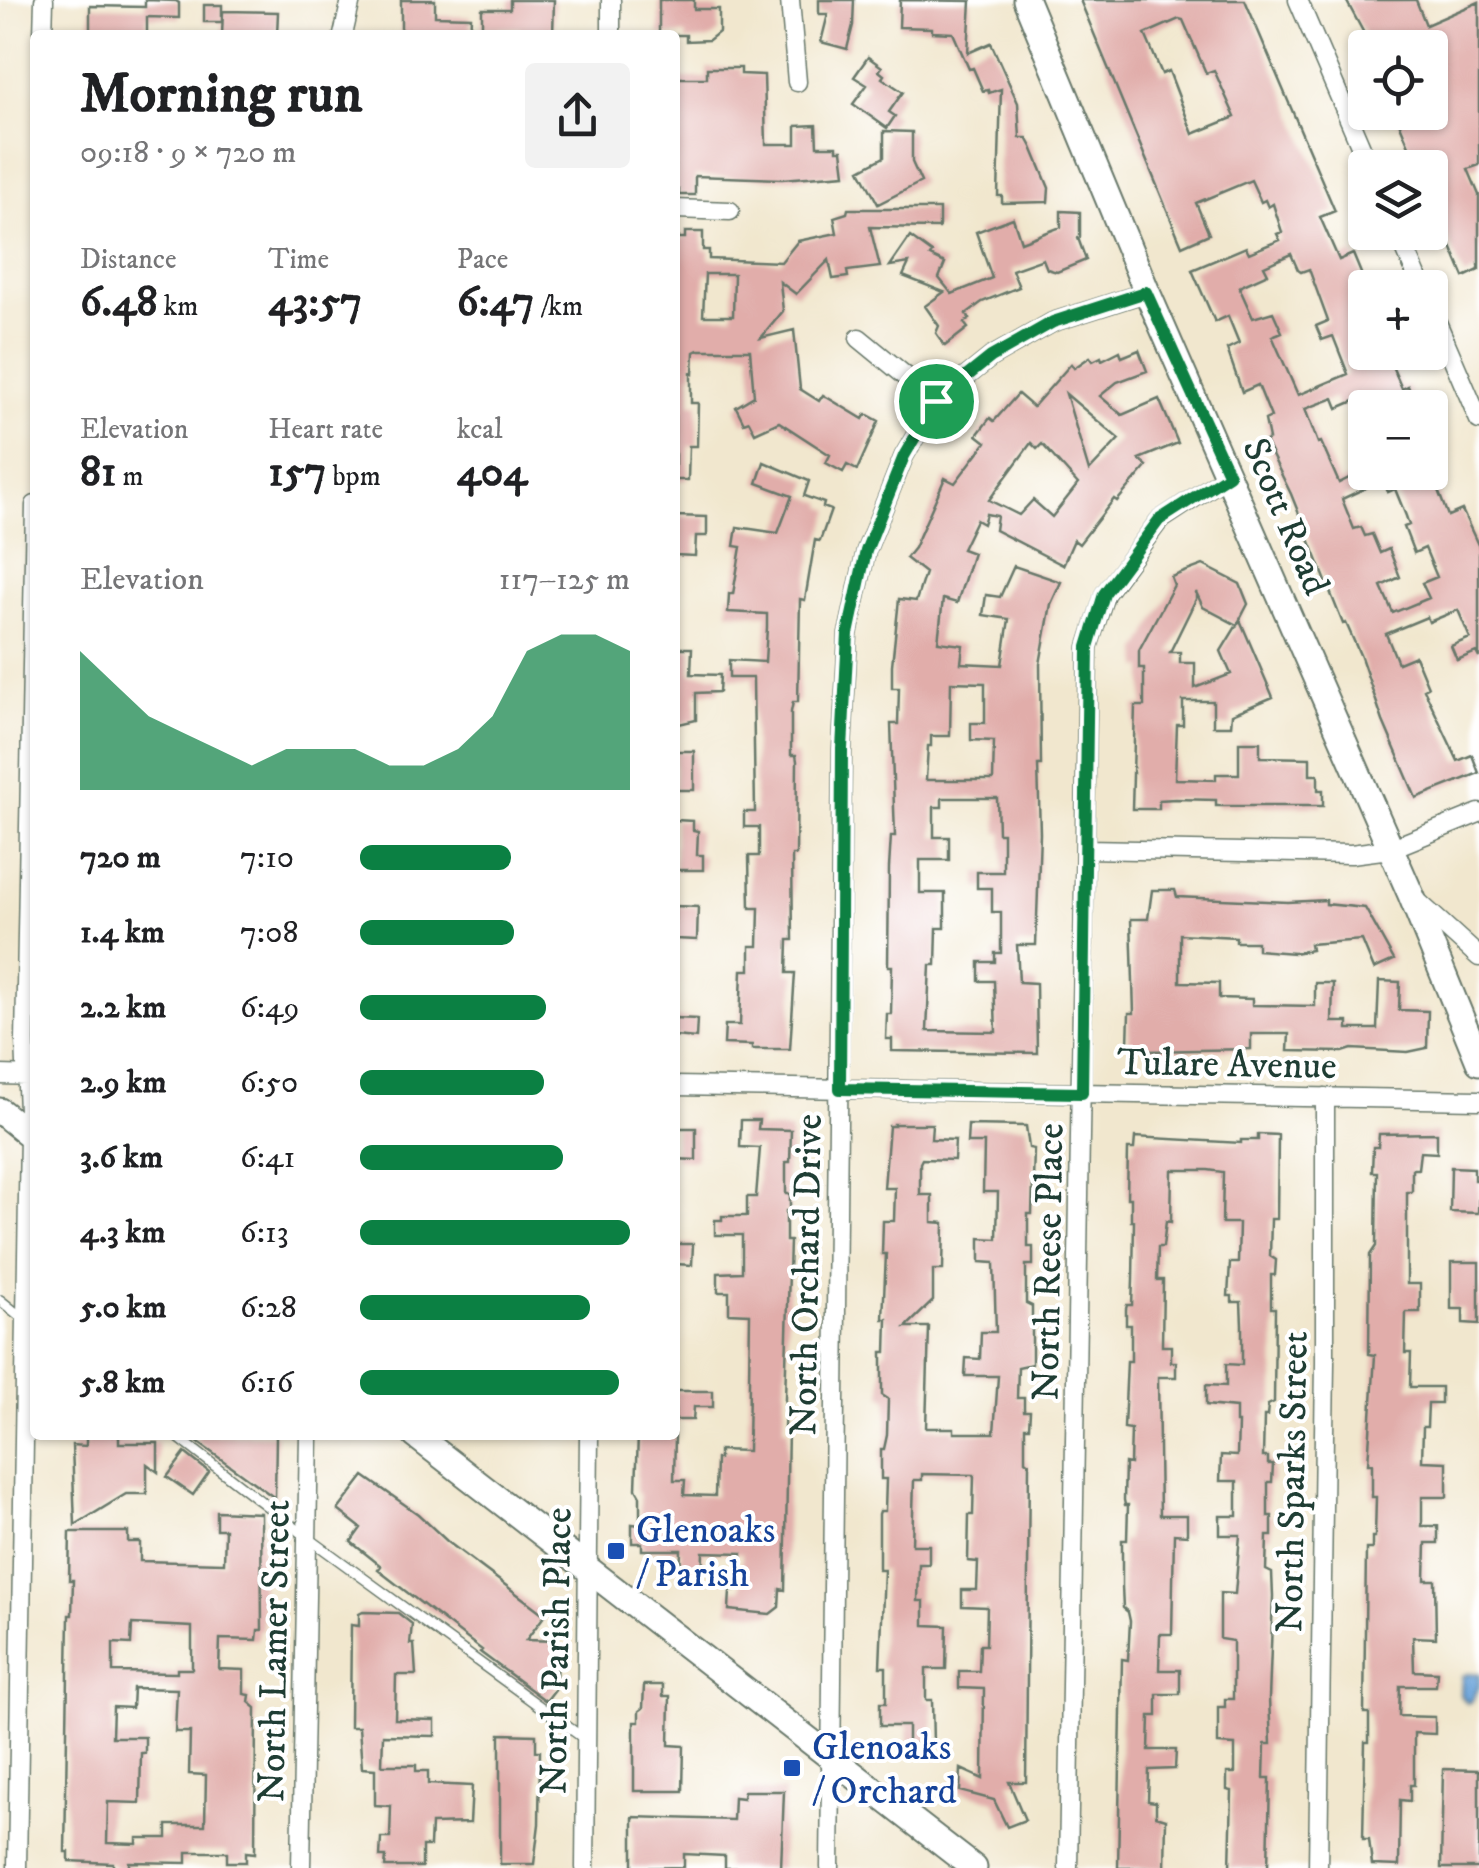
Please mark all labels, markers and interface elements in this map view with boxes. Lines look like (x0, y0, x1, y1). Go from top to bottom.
map controls (1348, 30, 1448, 490)
button: locate (1348, 30, 1448, 130)
text: Morning run (80, 61, 362, 130)
button: share (525, 63, 630, 168)
text: 09:18 · 9 × 720 m (80, 133, 296, 173)
button: layers (1348, 150, 1448, 250)
text: Distance (80, 242, 176, 277)
text: Time (268, 242, 329, 277)
text: Pace (457, 242, 508, 277)
button: + (1348, 270, 1448, 370)
text: 6.48 (80, 277, 157, 329)
text: 43:57 (268, 277, 362, 329)
text: 6:47 (457, 277, 534, 329)
text: km (157, 289, 198, 324)
text: /km (534, 289, 583, 324)
pin (894, 359, 979, 444)
icon: arrive (909, 374, 964, 429)
button: − (1348, 390, 1448, 490)
text: Elevation (80, 412, 188, 447)
text: Heart rate (268, 412, 383, 447)
text: kcal (457, 412, 503, 447)
street label: Scott Road (1231, 431, 1340, 603)
text: 81 (80, 447, 116, 499)
text: 157 (268, 447, 327, 499)
text: 404 (457, 447, 528, 499)
text: m (116, 459, 144, 494)
text: bpm (327, 459, 381, 494)
text: Elevation (80, 560, 204, 600)
text: 117–125 m (499, 560, 630, 600)
text: 720 m (80, 838, 161, 878)
text: 7:10 (240, 838, 294, 878)
text: 1.4 km (80, 913, 165, 953)
text: 7:08 (240, 913, 298, 953)
text: 2.2 km (80, 988, 166, 1028)
text: 6:49 (240, 988, 299, 1028)
street label: Tulare Avenue (1117, 1039, 1337, 1091)
text: 2.9 km (80, 1063, 167, 1103)
text: 6:50 (240, 1063, 298, 1103)
street label: North Orchard Drive (780, 1114, 834, 1437)
street label: North Reese Place (1023, 1123, 1075, 1401)
text: 3.6 km (80, 1138, 163, 1178)
text: 6:41 (240, 1138, 295, 1178)
text: 4.3 km (80, 1213, 165, 1253)
text: 6:13 (240, 1213, 289, 1253)
text: 5.0 km (80, 1288, 167, 1328)
text: 6:28 (240, 1288, 297, 1328)
street label: North Sparks Street (1266, 1331, 1320, 1633)
text: 5.8 km (80, 1363, 165, 1403)
text: 6:16 (240, 1363, 293, 1403)
street label: North Lamer Street (248, 1499, 302, 1803)
street label: North Parish Place (530, 1507, 584, 1795)
place label: Glenoaks / Parish (636, 1507, 775, 1599)
marker: Glenoaks / Parish (605, 1540, 627, 1562)
place label: Glenoaks / Orchard (812, 1724, 957, 1816)
marker: Glenoaks / Orchard (781, 1757, 803, 1779)

